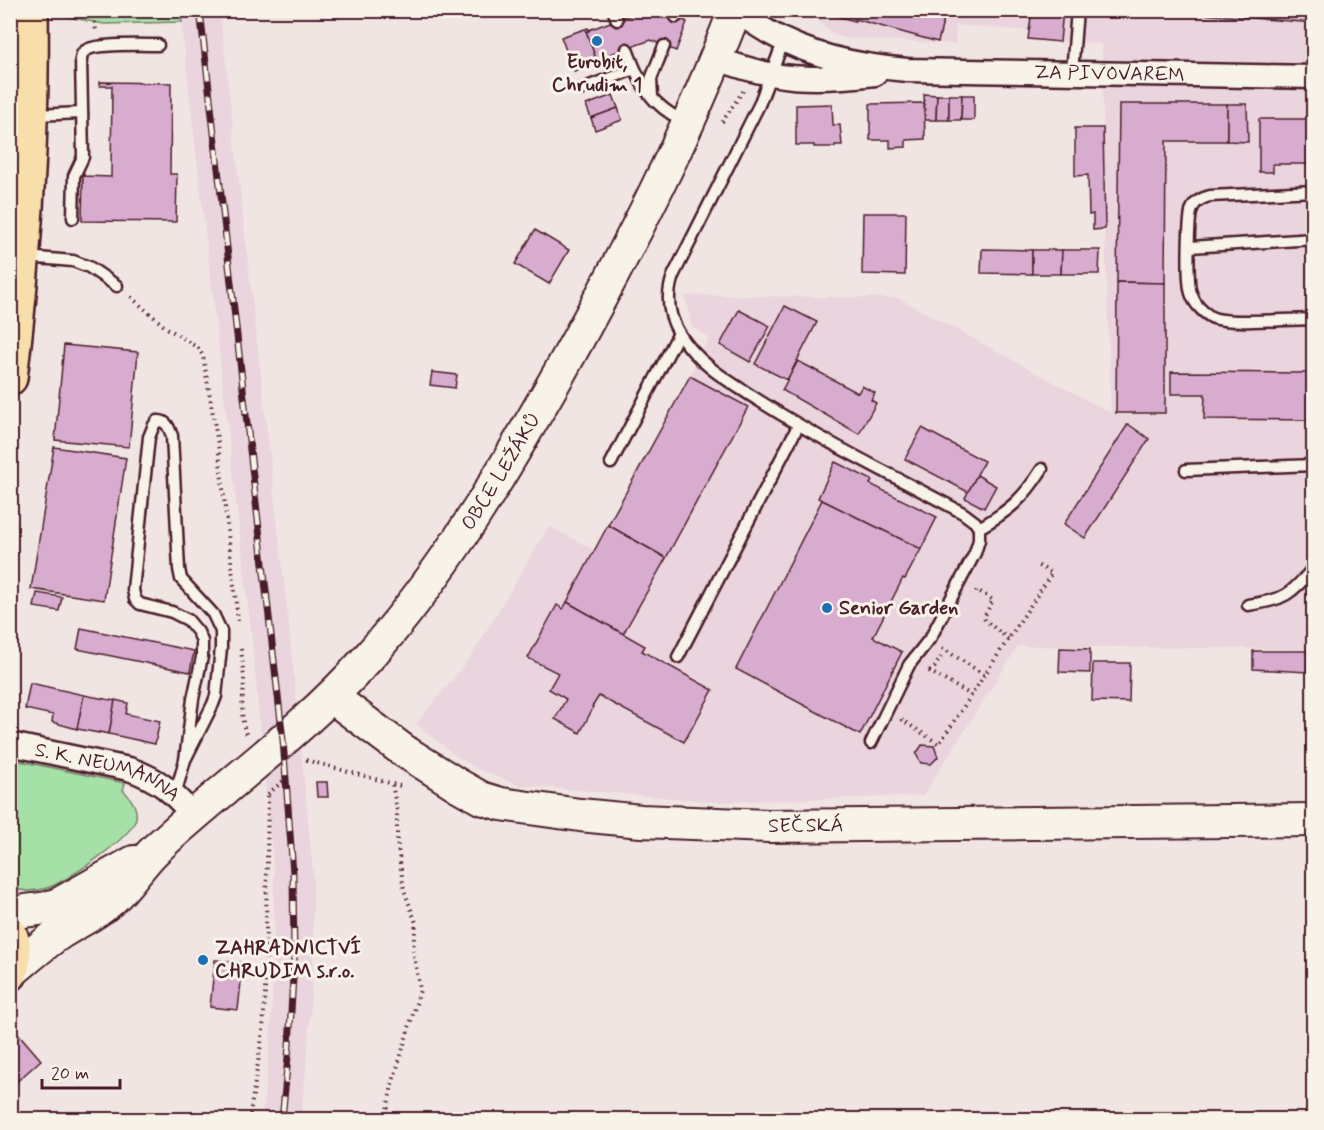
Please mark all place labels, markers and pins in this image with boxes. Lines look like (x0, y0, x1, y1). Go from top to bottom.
marker: Eurobit, Chrudim 1 (590, 34, 604, 48)
place label: Eurobit, Chrudim 1 (552, 49, 642, 99)
place label: Senior Garden (839, 595, 958, 622)
marker: Senior Garden (820, 601, 834, 615)
place label: ZAHRADNICTVÍ CHRUDIM s.r.o. (215, 935, 361, 985)
marker: ZAHRADNICTVÍ CHRUDIM s.r.o. (196, 953, 210, 967)

